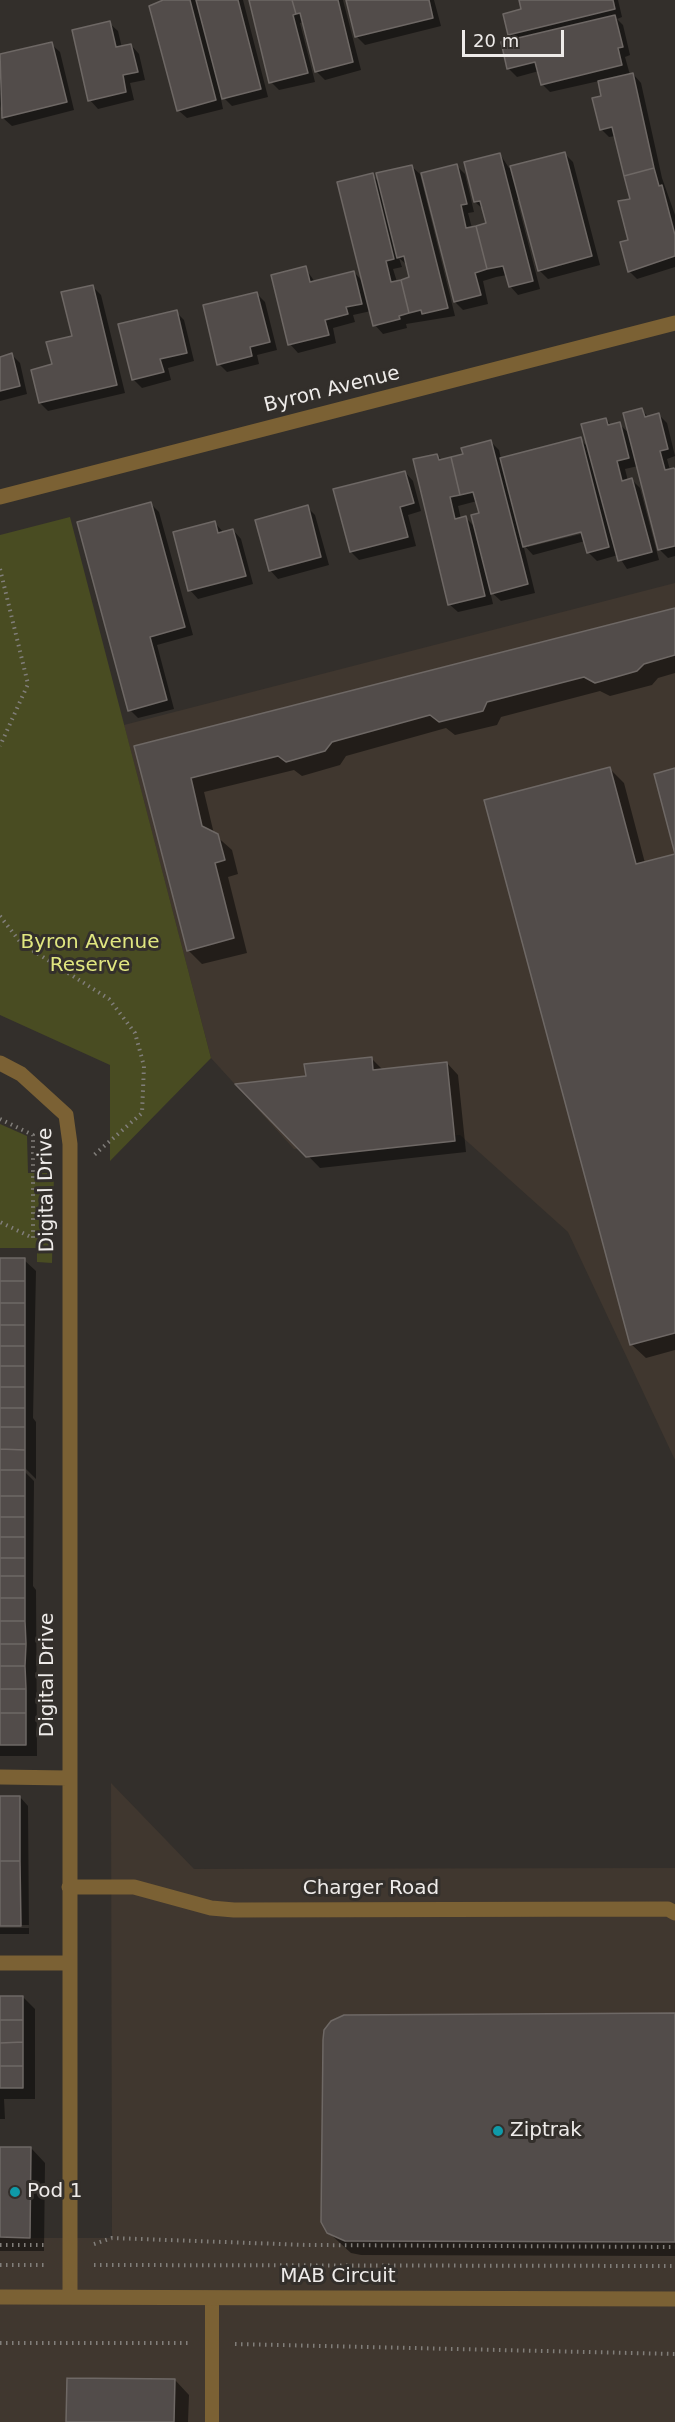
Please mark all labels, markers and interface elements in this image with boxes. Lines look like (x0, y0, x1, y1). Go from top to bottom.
scale bar (465, 18, 567, 56)
text: 20 m (473, 30, 519, 51)
street label: Byron Avenue (262, 362, 402, 418)
park label: Byron Avenue Reserve (21, 931, 159, 978)
street label: Digital Drive (34, 1128, 60, 1252)
street label: Digital Drive (36, 1613, 60, 1737)
street label: Charger Road (303, 1877, 439, 1901)
place label: Ziptrak (510, 2119, 582, 2143)
marker: Ziptrak (491, 2124, 505, 2138)
place label: Pod 1 (27, 2180, 82, 2204)
marker: Pod 1 (8, 2185, 22, 2199)
street label: MAB Circuit (280, 2265, 396, 2289)

